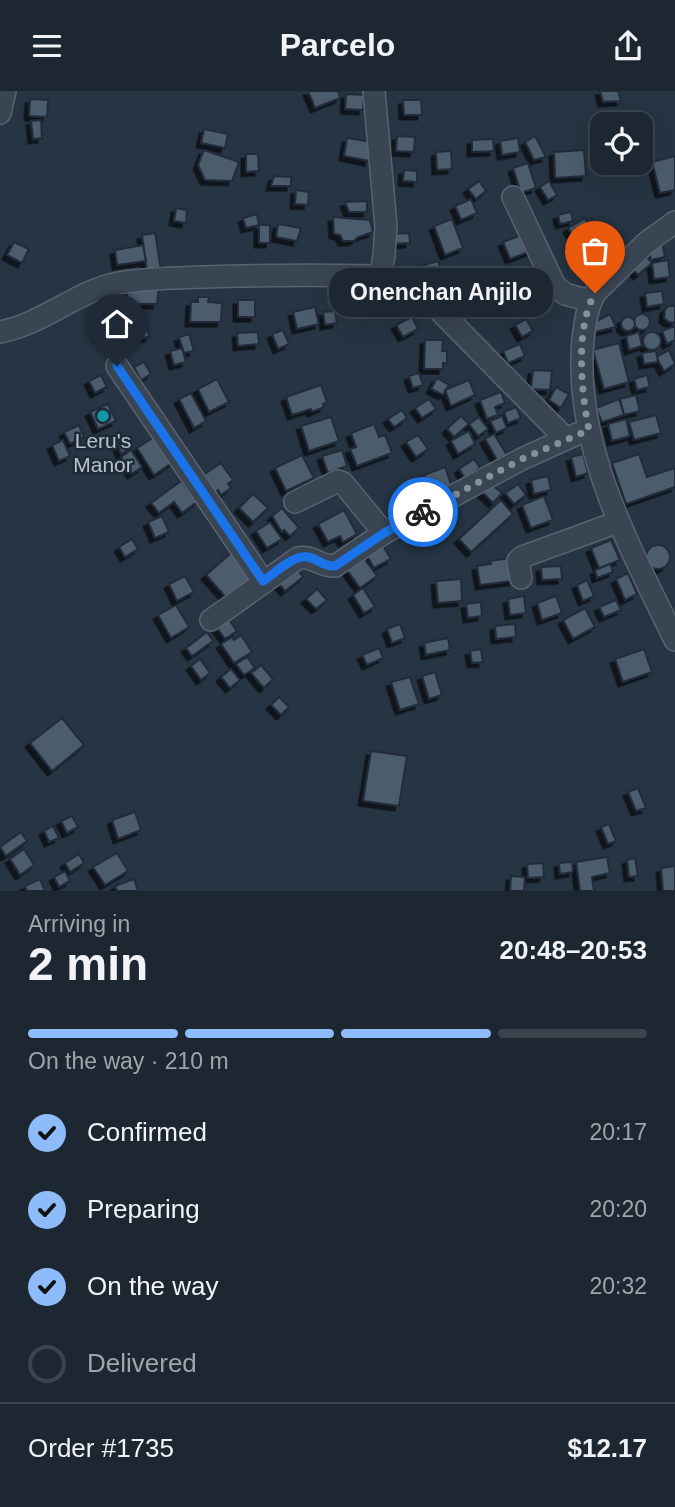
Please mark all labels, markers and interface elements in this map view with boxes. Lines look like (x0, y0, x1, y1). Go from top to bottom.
icon: menu (28, 27, 66, 65)
text: Parcelo (280, 27, 395, 63)
icon: share (609, 27, 647, 65)
map controls (590, 112, 653, 175)
button: locate (590, 112, 653, 175)
pin (565, 221, 625, 293)
icon: bag (576, 232, 614, 270)
callout: Onenchan Anjilo (329, 269, 553, 318)
text: Onenchan Anjilo (350, 279, 532, 305)
pin (87, 294, 147, 366)
icon: home (98, 305, 136, 343)
marker: Leru's Manor (95, 408, 111, 424)
place label: Leru's Manor (73, 429, 133, 476)
courier (388, 477, 458, 547)
icon: bike (404, 493, 442, 531)
text: Arriving in (28, 911, 130, 937)
text: 20:48–20:53 (500, 935, 647, 965)
text: 2 min (28, 938, 148, 990)
text: On the way · 210 m (28, 1048, 229, 1074)
icon: check (28, 1114, 66, 1152)
text: Confirmed (87, 1117, 207, 1147)
text: 20:17 (589, 1119, 647, 1145)
icon: check (28, 1191, 66, 1229)
text: Preparing (87, 1194, 200, 1224)
text: 20:20 (589, 1196, 647, 1222)
icon: check (28, 1268, 66, 1306)
text: On the way (87, 1271, 219, 1301)
text: 20:32 (589, 1273, 647, 1299)
text: Delivered (87, 1348, 197, 1378)
text: Order #1735 (28, 1433, 174, 1463)
text: $12.17 (567, 1433, 647, 1463)

